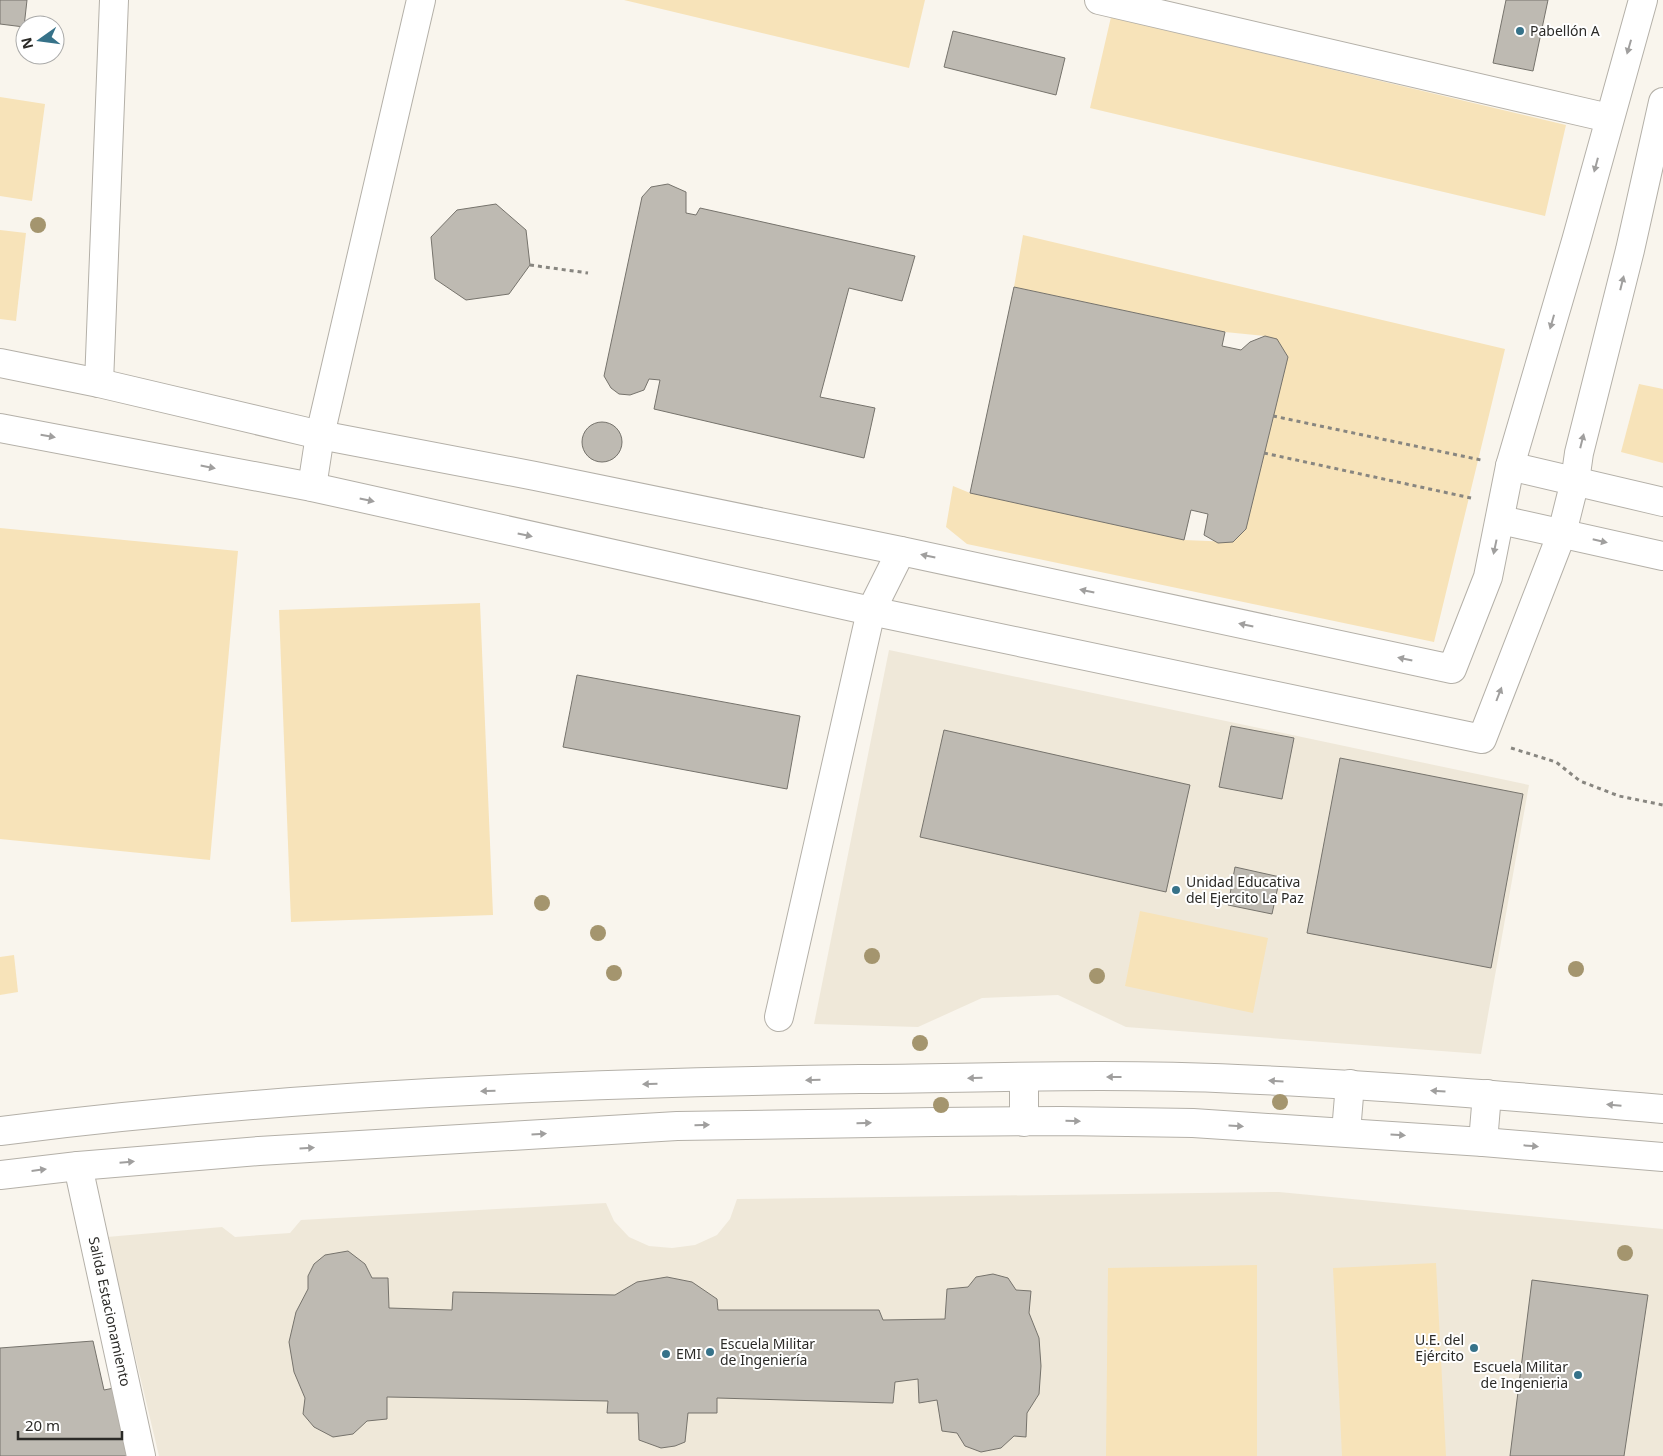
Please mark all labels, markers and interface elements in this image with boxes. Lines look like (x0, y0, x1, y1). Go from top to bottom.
north arrow (15, 15, 65, 65)
place label: Pabellón A (1530, 21, 1600, 40)
marker: Pabellón A (1514, 25, 1526, 37)
text: N (16, 35, 37, 51)
one-way arrow (1625, 40, 1633, 55)
one-way arrow (1592, 158, 1600, 173)
one-way arrow (1618, 275, 1626, 290)
one-way arrow (1547, 314, 1555, 329)
one-way arrow (40, 433, 56, 441)
one-way arrow (1578, 433, 1586, 448)
one-way arrow (200, 463, 215, 471)
one-way arrow (359, 496, 374, 504)
one-way arrow (518, 531, 533, 539)
one-way arrow (1592, 537, 1607, 545)
one-way arrow (1491, 539, 1499, 554)
one-way arrow (920, 552, 936, 560)
one-way arrow (1078, 586, 1094, 594)
one-way arrow (1238, 621, 1253, 629)
one-way arrow (1397, 655, 1412, 663)
one-way arrow (1495, 686, 1503, 701)
place label: Unidad Educativa del Ejercito La Paz (1186, 872, 1304, 907)
marker: Unidad Educativa del Ejercito La Paz (1170, 884, 1182, 896)
one-way arrow (1105, 1073, 1121, 1081)
one-way arrow (967, 1074, 983, 1082)
one-way arrow (804, 1076, 820, 1084)
one-way arrow (1268, 1076, 1284, 1084)
one-way arrow (642, 1080, 658, 1088)
one-way arrow (1430, 1086, 1446, 1094)
one-way arrow (480, 1087, 496, 1095)
one-way arrow (1606, 1101, 1622, 1109)
one-way arrow (1065, 1117, 1081, 1125)
one-way arrow (856, 1119, 872, 1127)
one-way arrow (694, 1121, 710, 1129)
one-way arrow (1228, 1122, 1244, 1130)
one-way arrow (532, 1130, 548, 1138)
one-way arrow (1390, 1132, 1406, 1140)
one-way arrow (1524, 1142, 1540, 1150)
one-way arrow (300, 1144, 316, 1152)
one-way arrow (119, 1157, 135, 1165)
one-way arrow (31, 1166, 47, 1174)
street label: Salida Estacionamiento (85, 1235, 136, 1388)
place label: U.E. del Ejército (1415, 1330, 1464, 1365)
place label: Escuela Militar de Ingeniería (720, 1334, 815, 1369)
marker: U.E. del Ejército (1468, 1342, 1480, 1354)
place label: EMI (676, 1344, 701, 1363)
marker: Escuela Militar de Ingeniería (704, 1346, 716, 1358)
marker: EMI (660, 1348, 672, 1360)
place label: Escuela Militar de Ingenieria (1473, 1357, 1568, 1392)
marker: Escuela Militar de Ingenieria (1572, 1369, 1584, 1381)
scale bar (18, 1408, 121, 1440)
text: 20 m (25, 1415, 60, 1435)

